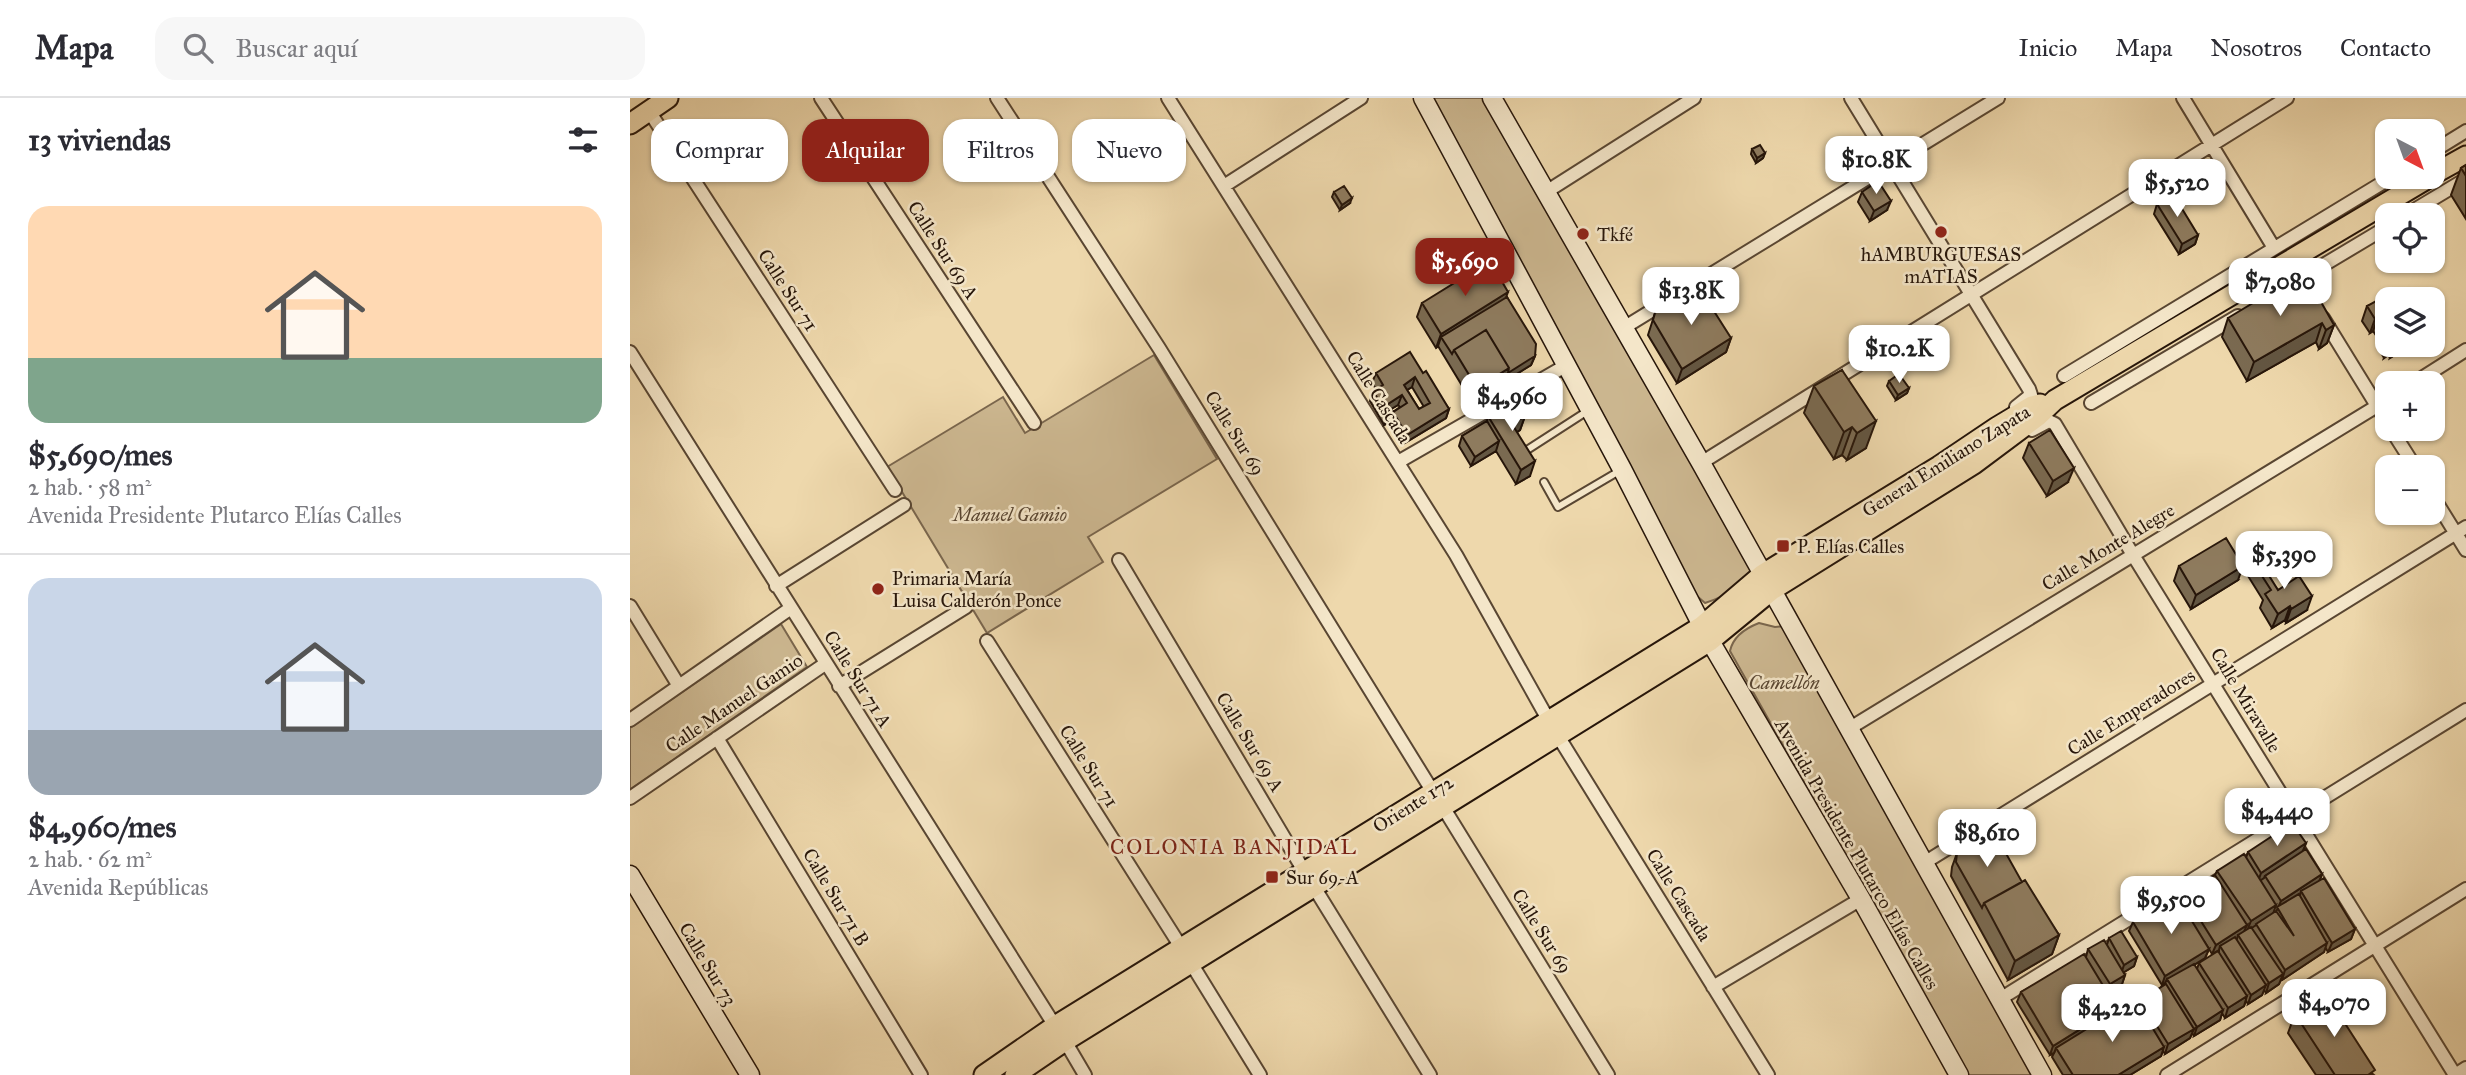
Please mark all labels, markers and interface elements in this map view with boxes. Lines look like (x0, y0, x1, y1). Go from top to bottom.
search box (155, 17, 645, 80)
text: Mapa (35, 28, 113, 68)
icon: search (179, 29, 217, 67)
text: Buscar aquí (235, 32, 358, 64)
text: Inicio (2019, 33, 2077, 63)
text: Mapa (2115, 33, 2172, 63)
text: Nosotros (2210, 33, 2302, 63)
text: Contacto (2340, 33, 2431, 63)
chip: Comprar (651, 119, 788, 182)
chip: Alquilar (802, 119, 929, 182)
chip: Filtros (943, 119, 1058, 182)
chip: Nuevo (1072, 119, 1186, 182)
north arrow (2375, 119, 2445, 189)
map controls (2375, 119, 2445, 525)
icon: filters (564, 121, 602, 159)
text: 13 viviendas (28, 122, 171, 158)
pin: $10.8K (1819, 136, 1933, 196)
text: $10.8K (1841, 145, 1911, 173)
pin: $5,520 (2120, 159, 2234, 219)
text: $5,520 (2145, 168, 2209, 196)
street label: Calle Sur 69 A (903, 197, 983, 304)
button: locate (2375, 203, 2445, 273)
place label: Tkfé (1597, 223, 1633, 246)
marker: hAMBURGUESAS mATIAS (1933, 224, 1949, 240)
marker: Tkfé (1575, 226, 1591, 242)
pin: $5,690 (1408, 238, 1522, 298)
place label: hAMBURGUESAS mATIAS (1861, 243, 2021, 288)
street label: Calle Sur 71 (753, 245, 823, 335)
text: $5,690 (1431, 247, 1499, 275)
icon: home (252, 252, 378, 378)
pin: $7,080 (2223, 258, 2337, 318)
text: $7,080 (2245, 267, 2315, 295)
pin: $13.8K (1634, 268, 1748, 327)
text: $13.8K (1658, 276, 1724, 304)
button: layers (2375, 287, 2445, 357)
pin: $10.2K (1842, 326, 1956, 385)
text: $10.2K (1865, 334, 1933, 362)
street label: Calle Cascada (1342, 347, 1417, 448)
button: + (2375, 371, 2445, 441)
pin: $4,960 (1455, 374, 1569, 433)
text: $4,960 (1477, 382, 1547, 410)
street label: Calle Sur 69 (1200, 386, 1270, 480)
street label: General Emiliano Zapata (1858, 399, 2035, 522)
text: $5,690/mes (28, 437, 173, 473)
button: − (2375, 455, 2445, 525)
text: 2 hab. · 58 m² (28, 473, 152, 501)
street label: Calle Monte Alegre (2037, 498, 2179, 597)
text: Avenida Presidente Plutarco Elías Calles (28, 501, 402, 529)
park label: Manuel Gamio (951, 503, 1067, 526)
pin: $5,390 (2227, 532, 2341, 591)
place label: P. Elías Calles (1797, 535, 1904, 558)
marker: P. Elías Calles (1775, 538, 1791, 554)
text: $5,390 (2252, 540, 2316, 568)
place label: Primaria María Luisa Calderón Ponce (892, 567, 1061, 612)
marker: Primaria María Luisa Calderón Ponce (870, 581, 886, 597)
icon: home (252, 624, 378, 750)
street label: Calle Sur 71 A (819, 626, 897, 732)
street label: Calle Miravalle (2206, 643, 2286, 757)
street label: Calle Manuel Gamio (661, 648, 807, 758)
street label: Calle Emperadores (2063, 663, 2199, 761)
park label: Camellón (1748, 671, 1820, 694)
street label: Calle Sur 69 A (1211, 688, 1289, 796)
street label: Avenida Presidente Plutarco Elías Calles (1769, 714, 1944, 994)
street label: Calle Sur 71 (1055, 720, 1123, 812)
street label: Oriente 172 (1368, 770, 1458, 838)
pin: $4,440 (2220, 788, 2334, 848)
text: $4,440 (2241, 797, 2313, 825)
text: $4,960/mes (28, 809, 177, 845)
pin: $8,610 (1930, 810, 2044, 869)
text: $8,610 (1954, 818, 2020, 846)
district label: COLONIA BANJIDAL (1110, 834, 1358, 860)
street label: Calle Sur 71 B (798, 844, 874, 950)
text: 2 hab. · 62 m² (28, 845, 152, 873)
street label: Calle Cascada (1642, 845, 1717, 946)
place label: Sur 69-A (1286, 866, 1359, 889)
marker: Sur 69-A (1264, 869, 1280, 885)
text: Avenida Repúblicas (28, 873, 209, 901)
pin: $9,500 (2114, 876, 2228, 936)
street label: Calle Sur 69 (1507, 884, 1577, 978)
text: $9,500 (2136, 885, 2206, 913)
street label: Calle Sur 73 (674, 918, 742, 1010)
pin: $4,070 (2277, 979, 2391, 1039)
pin: $4,220 (2055, 984, 2169, 1044)
text: $4,070 (2298, 988, 2370, 1016)
text: $4,220 (2077, 993, 2147, 1021)

